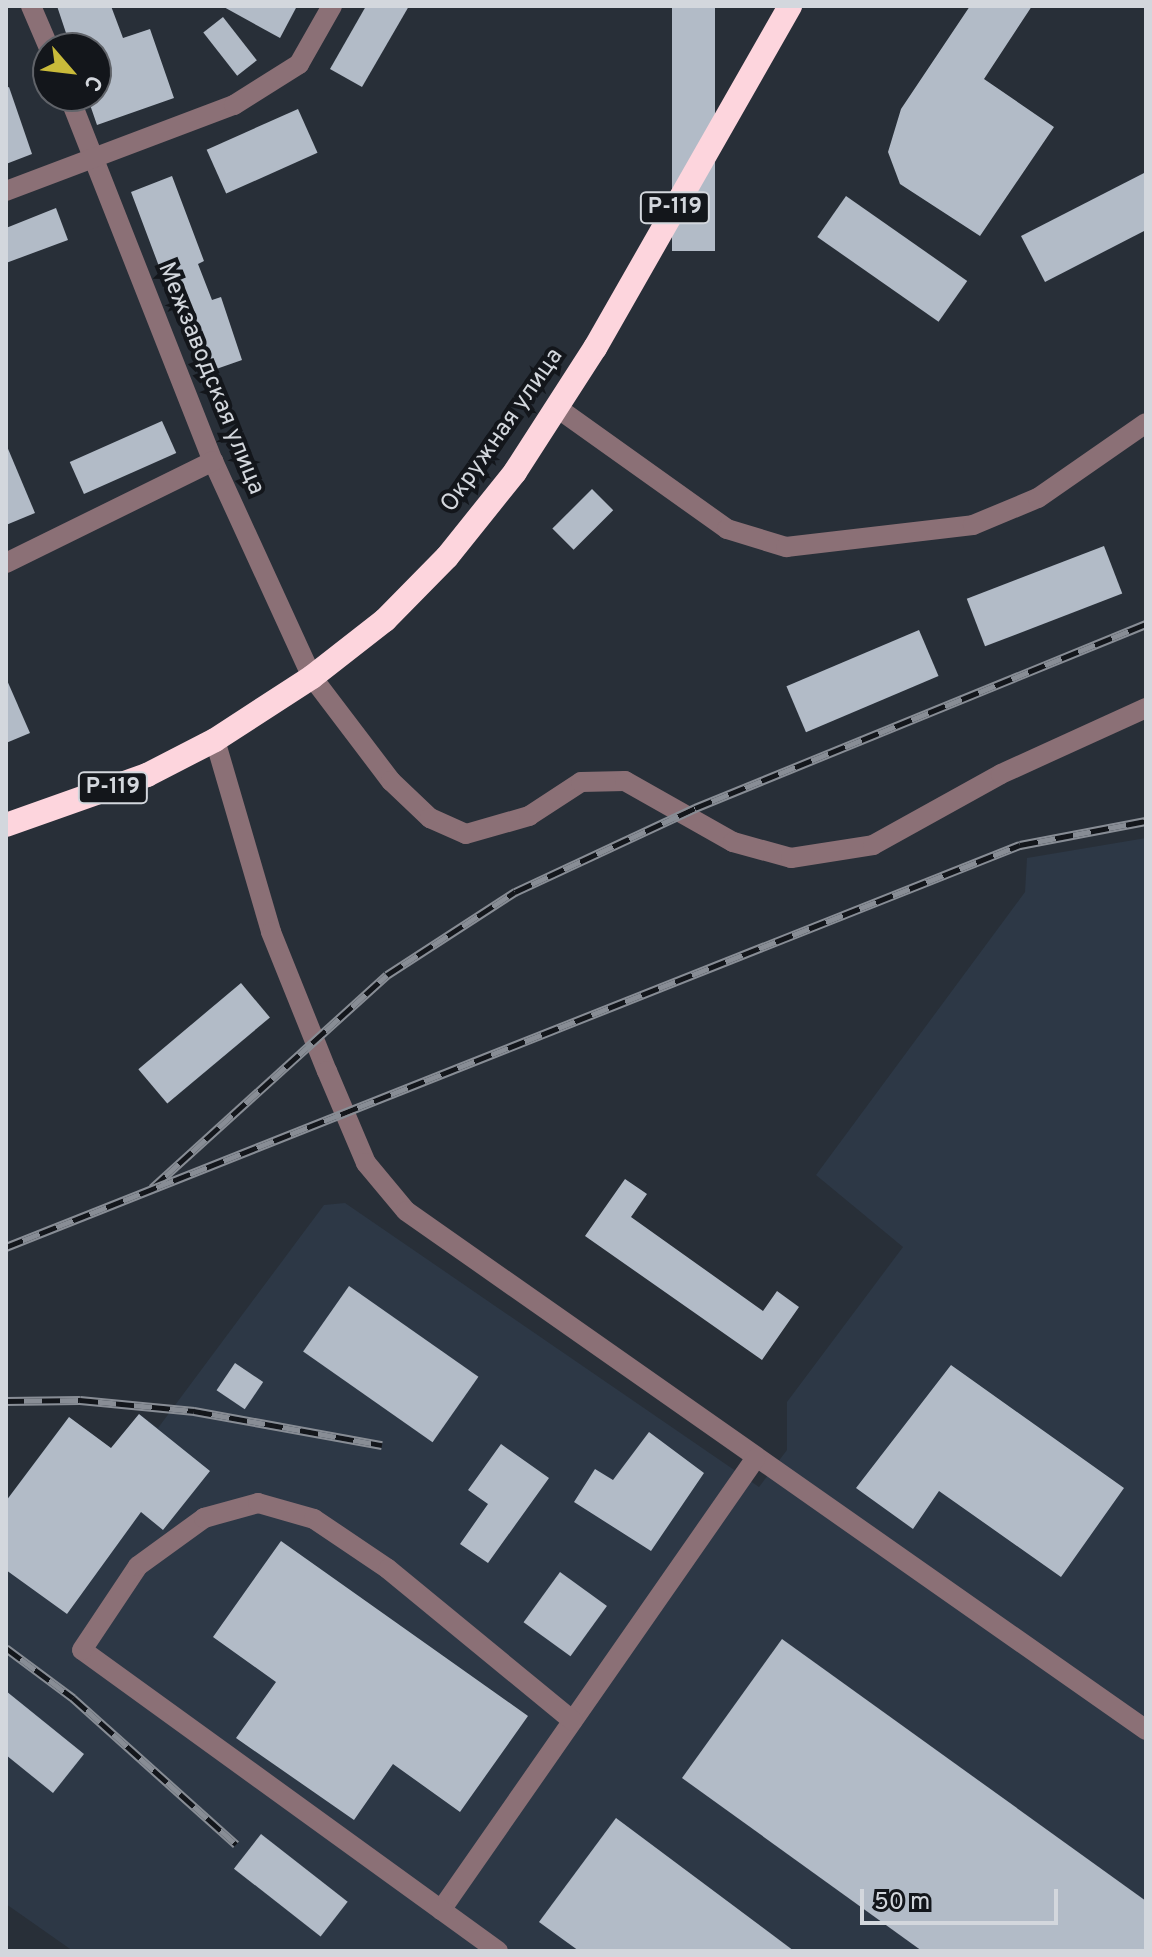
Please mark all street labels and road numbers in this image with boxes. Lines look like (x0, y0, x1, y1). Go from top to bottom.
road number: Р-119 (639, 190, 711, 226)
street label: Межзаводская улица (150, 259, 270, 499)
street label: Окружная улица (436, 343, 570, 519)
road number: Р-119 (77, 770, 149, 806)

